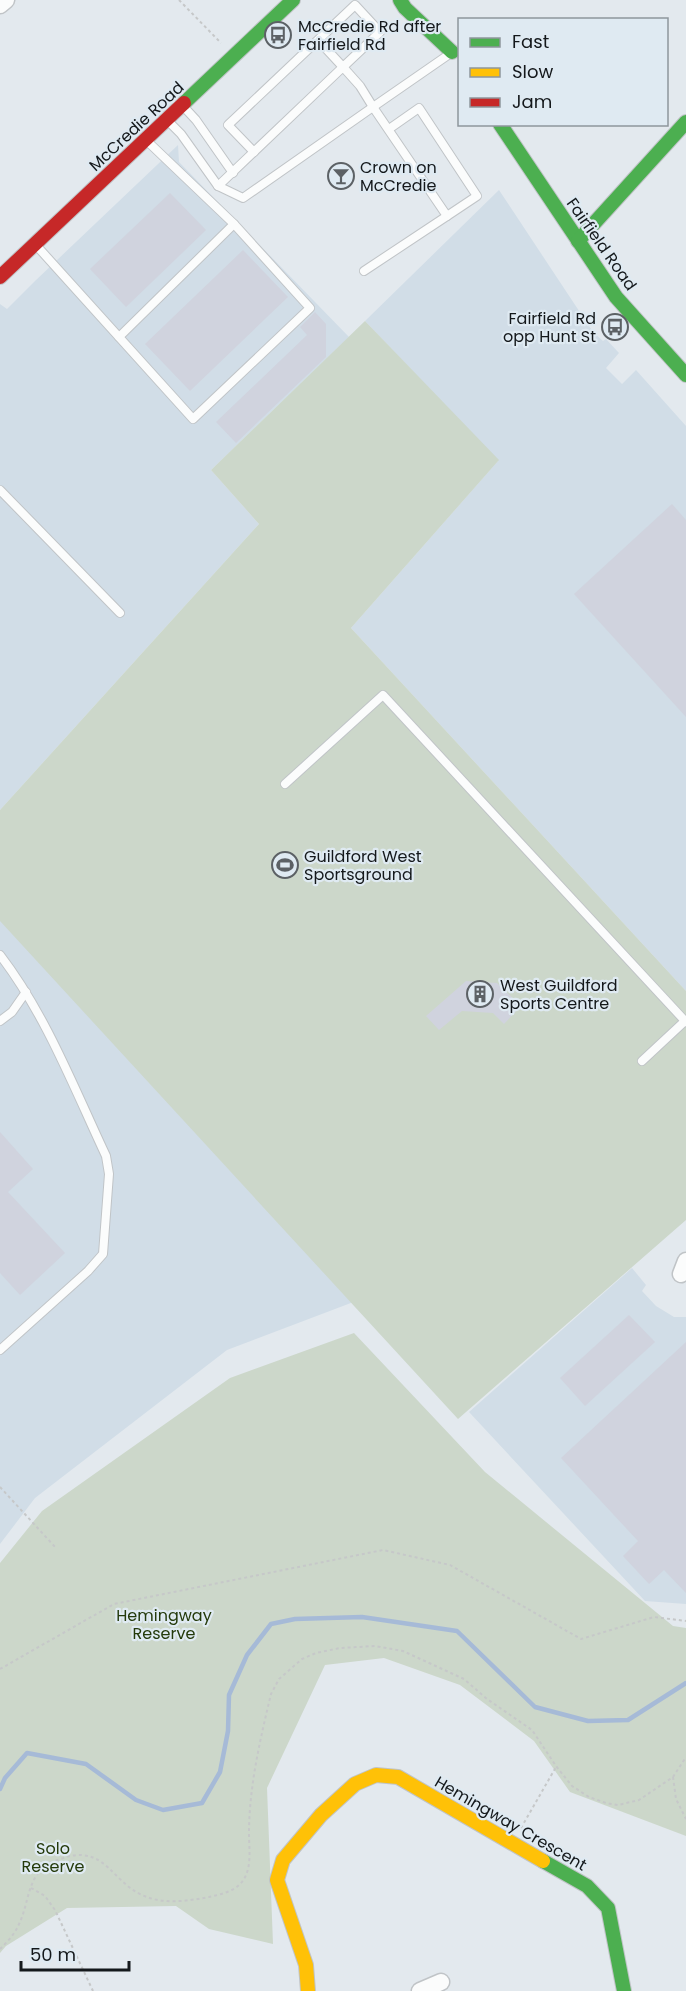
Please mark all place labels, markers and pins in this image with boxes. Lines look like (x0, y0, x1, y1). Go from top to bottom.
place label: McCredie Rd after Fairfield Rd (298, 15, 441, 56)
bus stop icon: McCredie Rd after Fairfield Rd (263, 20, 293, 50)
place label: Crown on McCredie (360, 156, 437, 197)
bar icon: Crown on McCredie (326, 161, 356, 191)
place label: Fairfield Rd opp Hunt St (503, 307, 596, 348)
bus stop icon: Fairfield Rd opp Hunt St (600, 312, 630, 342)
place label: Guildford West Sportsground (304, 845, 422, 886)
sports icon: Guildford West Sportsground (270, 850, 300, 880)
place label: West Guildford Sports Centre (500, 974, 618, 1015)
building icon: West Guildford Sports Centre (465, 979, 495, 1009)

